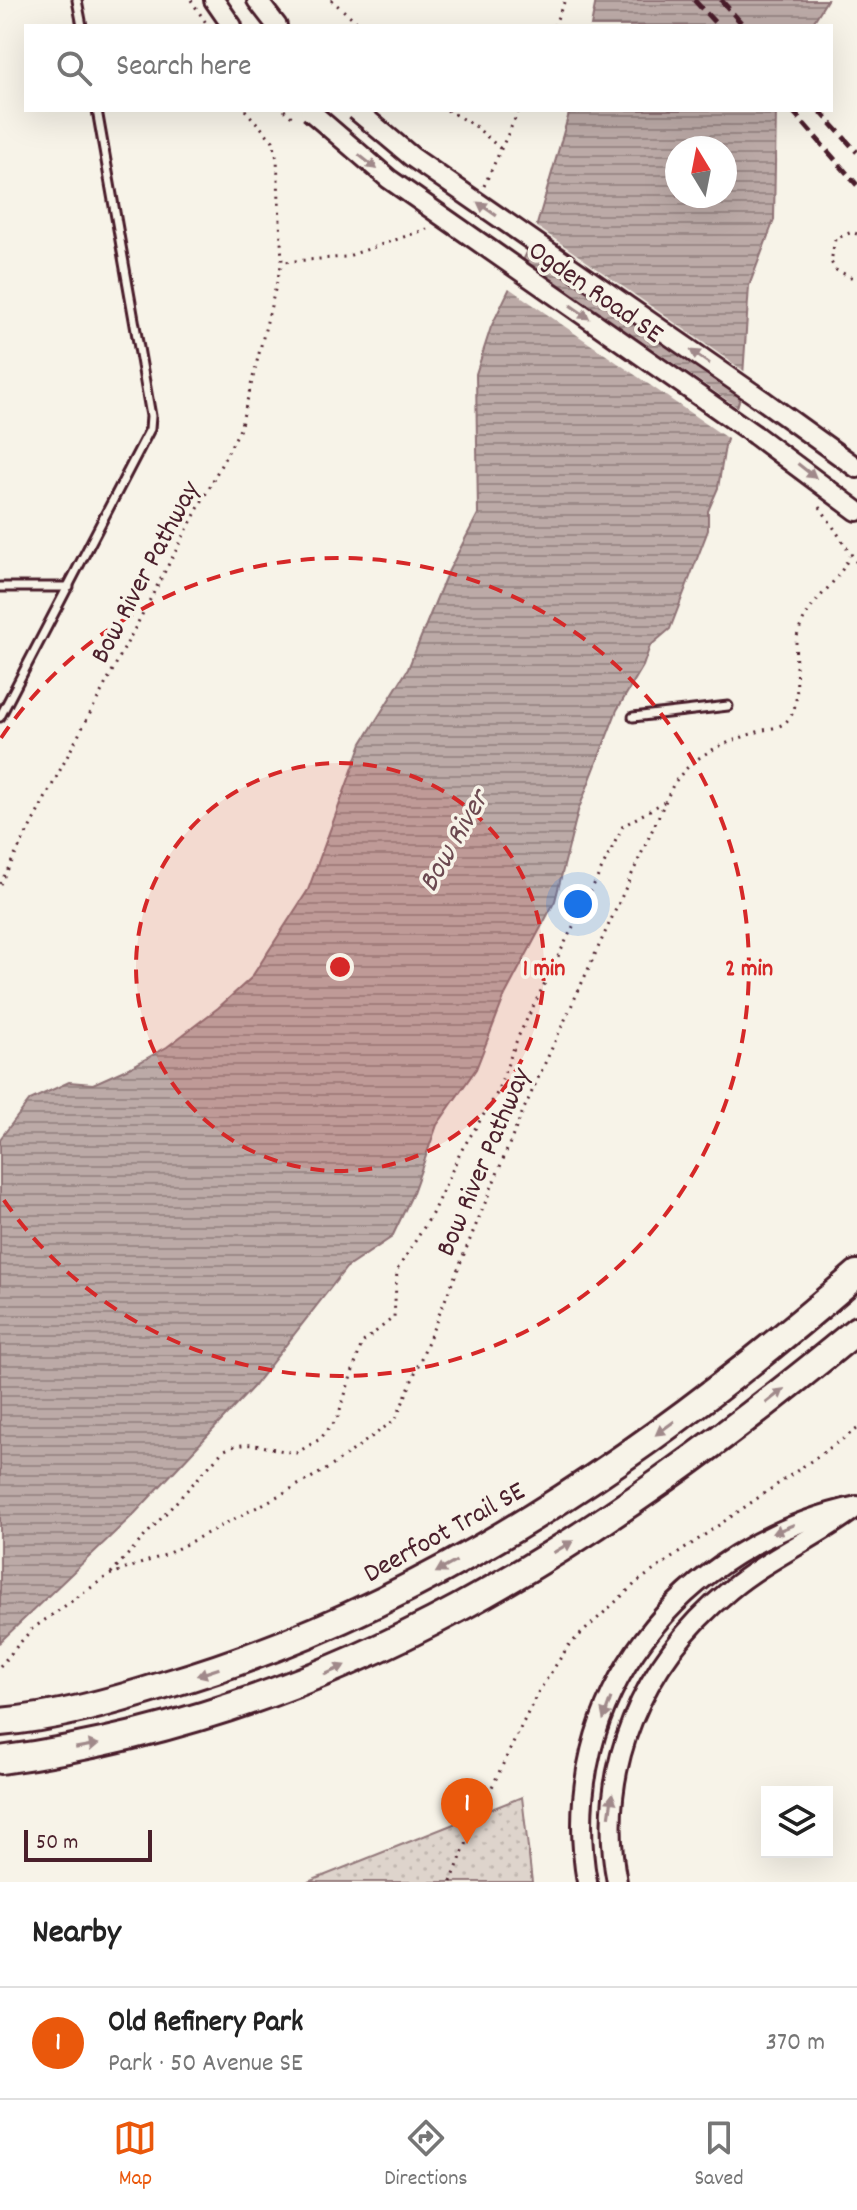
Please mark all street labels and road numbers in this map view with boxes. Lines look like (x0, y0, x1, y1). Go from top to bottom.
street label: Ogden Road SE (518, 233, 670, 356)
street label: Bow River Pathway (83, 475, 213, 672)
street label: Bow River Pathway (428, 1062, 544, 1263)
street label: Deerfoot Trail SE (357, 1473, 534, 1595)

